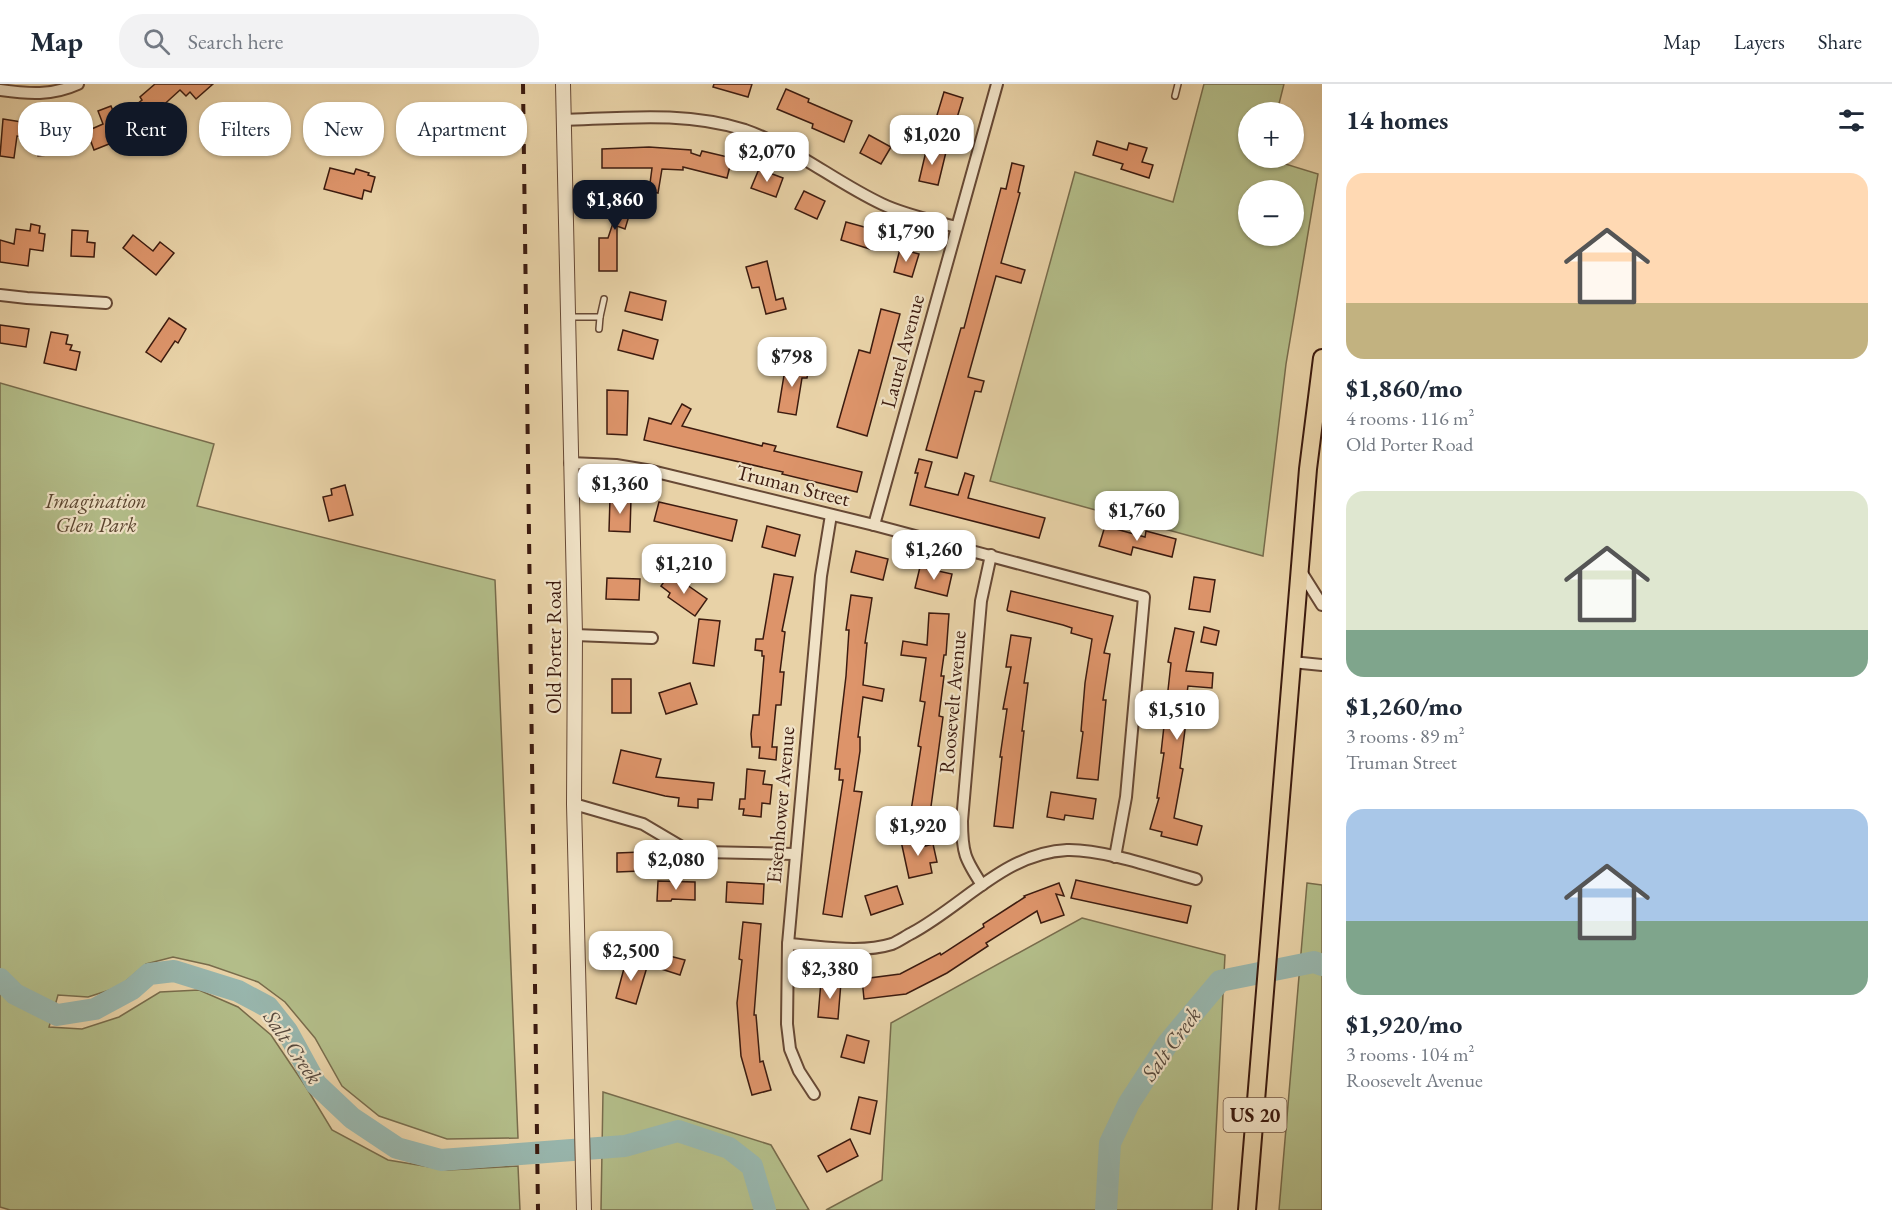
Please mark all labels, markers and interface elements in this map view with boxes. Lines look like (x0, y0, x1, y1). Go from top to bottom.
search box (119, 14, 539, 68)
text: Map (30, 23, 83, 59)
icon: search (140, 25, 173, 58)
text: Search here (188, 27, 283, 56)
text: Map (1663, 28, 1701, 55)
text: Layers (1734, 28, 1785, 55)
text: Share (1818, 28, 1862, 55)
chip: Buy (18, 102, 93, 156)
chip: Rent (105, 102, 187, 156)
chip: Filters (199, 102, 291, 156)
chip: New (303, 102, 384, 156)
chip: Apartment (396, 102, 527, 156)
map controls (1238, 102, 1304, 246)
button: + (1238, 102, 1304, 168)
text: 14 homes (1346, 103, 1448, 137)
icon: filters (1835, 104, 1868, 137)
pin: $1,020 (883, 115, 981, 166)
text: $1,020 (904, 121, 960, 147)
pin: $2,070 (718, 132, 816, 183)
text: $2,070 (739, 138, 795, 164)
pin: $1,860 (566, 180, 664, 231)
button: − (1238, 180, 1304, 246)
text: $1,860 (587, 186, 643, 212)
pin: $1,790 (857, 212, 955, 263)
icon: home (1553, 212, 1661, 320)
text: $1,790 (878, 218, 934, 244)
street label: Laurel Avenue (874, 291, 930, 411)
pin: $798 (756, 337, 828, 388)
text: $798 (772, 343, 812, 369)
text: $1,860/mo (1346, 371, 1462, 405)
text: 4 rooms · 116 m² (1346, 405, 1474, 431)
text: Old Porter Road (1346, 431, 1473, 457)
street label: Truman Street (733, 458, 853, 512)
pin: $1,360 (571, 464, 669, 515)
text: $1,360 (592, 470, 648, 496)
park label: Imagination Glen Park (44, 487, 147, 538)
pin: $1,760 (1088, 491, 1186, 542)
text: $1,760 (1109, 497, 1165, 523)
pin: $1,260 (885, 530, 983, 581)
icon: home (1553, 530, 1661, 638)
text: $1,260 (906, 536, 962, 562)
pin: $1,210 (635, 544, 733, 595)
text: $1,210 (656, 550, 712, 576)
street label: Old Porter Road (540, 580, 567, 714)
street label: Roosevelt Avenue (932, 629, 972, 775)
text: $1,260/mo (1346, 689, 1462, 723)
pin: $1,510 (1128, 690, 1226, 741)
text: $1,510 (1149, 696, 1205, 722)
text: 3 rooms · 89 m² (1346, 723, 1465, 749)
street label: Eisenhower Avenue (760, 725, 800, 885)
text: Truman Street (1346, 749, 1457, 775)
pin: $1,920 (869, 806, 967, 857)
text: $1,920 (890, 812, 946, 838)
pin: $2,080 (627, 840, 725, 891)
text: $2,080 (648, 846, 704, 872)
icon: home (1553, 848, 1661, 956)
pin: $2,500 (582, 931, 680, 982)
text: $2,500 (603, 937, 659, 963)
pin: $2,380 (781, 949, 879, 1000)
text: $2,380 (802, 955, 858, 981)
water label: Salt Creek (1134, 1001, 1208, 1087)
water label: Salt Creek (256, 1003, 329, 1090)
text: $1,920/mo (1346, 1007, 1462, 1041)
text: 3 rooms · 104 m² (1346, 1041, 1474, 1067)
text: Roosevelt Avenue (1346, 1067, 1483, 1093)
road number: US 20 (1224, 1098, 1286, 1132)

